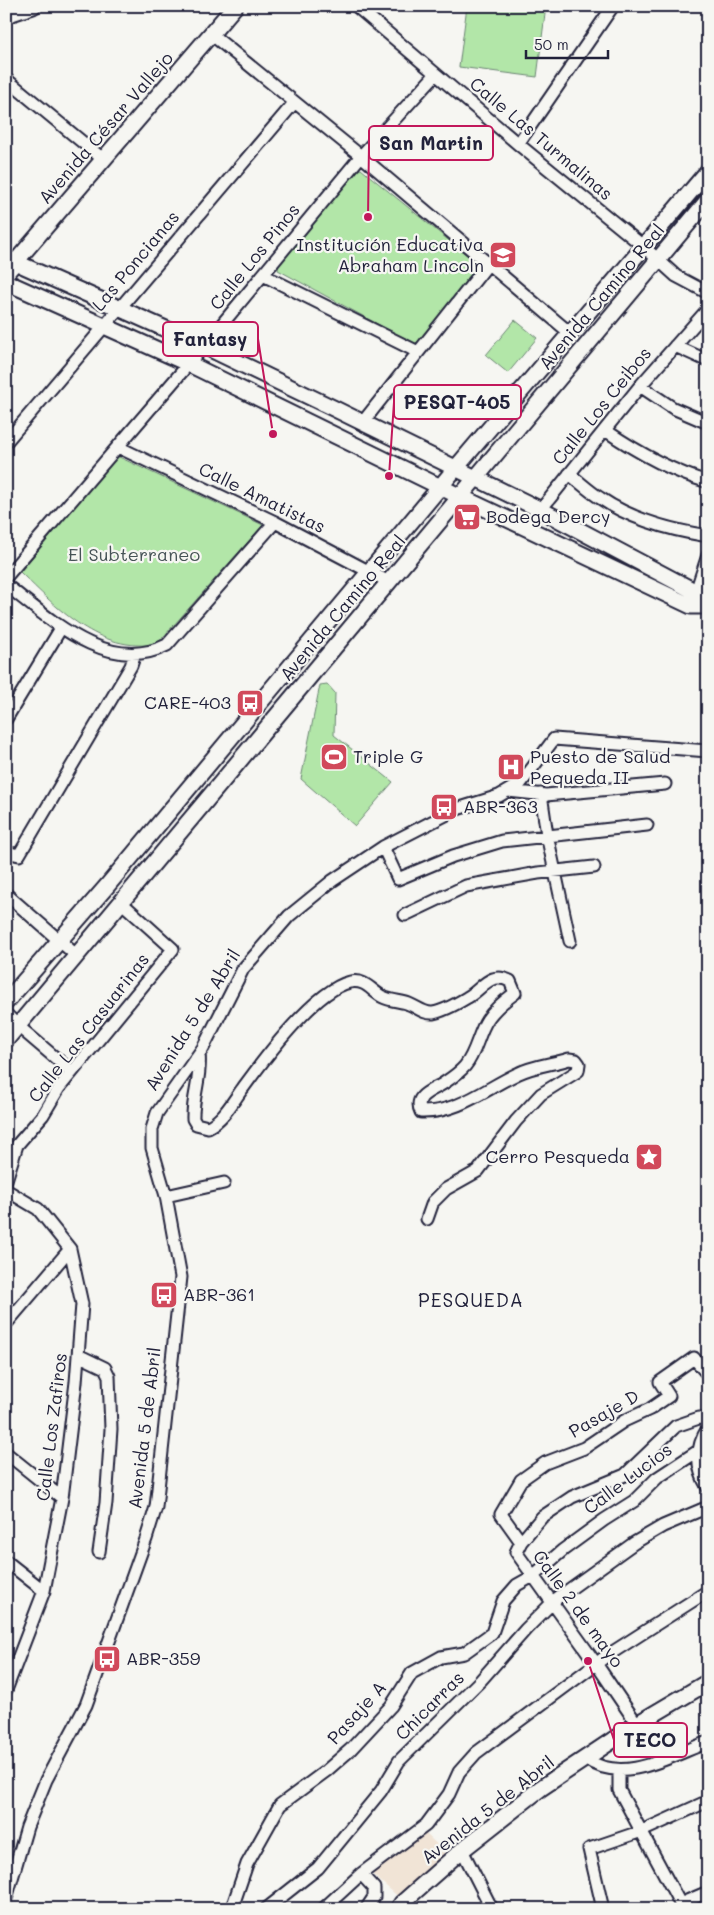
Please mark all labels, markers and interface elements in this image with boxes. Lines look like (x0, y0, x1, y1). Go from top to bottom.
scale bar (526, 28, 609, 60)
text: 50 m (534, 34, 569, 54)
street label: Avenida César Vallejo (33, 46, 178, 208)
street label: Calle Las Turmalinas (465, 71, 618, 205)
callout: San Martin (369, 126, 493, 160)
text: San Martin (379, 130, 483, 155)
street label: Calle Los Pinos (204, 198, 305, 315)
street label: Las Poncianas (86, 205, 184, 316)
street label: Avenida Camino Real (533, 218, 670, 375)
place label: Institución Educativa Abraham Lincoln (296, 232, 484, 277)
school or university icon: Institución Educativa Abraham Lincoln (488, 240, 518, 270)
callout: Fantasy (163, 322, 258, 356)
text: Fantasy (173, 326, 247, 351)
street label: Calle Los Ceibos (546, 341, 656, 469)
callout: PESQT-405 (394, 385, 521, 419)
text: PESQT-405 (404, 389, 510, 414)
street label: Calle Amatistas (195, 456, 330, 538)
supermarket icon: Bodega Dercy (452, 502, 482, 532)
place label: Bodega Dercy (486, 504, 610, 528)
street label: Avenida Camino Real (274, 529, 411, 686)
park label: El Subterraneo (68, 542, 200, 566)
bus stop icon: CARE-403 (235, 688, 265, 718)
place label: CARE-403 (144, 690, 231, 714)
sports icon: Triple G (319, 742, 349, 772)
place label: Triple G (353, 744, 423, 768)
place label: Puesto de Salud Pequeda II (530, 744, 671, 789)
hospital icon: Puesto de Salud Pequeda II (496, 752, 526, 782)
bus stop icon: ABR-363 (429, 792, 459, 822)
place label: ABR-363 (463, 794, 538, 818)
street label: Avenida 5 de Abril (139, 944, 245, 1095)
street label: Calle Las Casuarinas (22, 948, 154, 1107)
place icon: Cerro Pesqueda (634, 1142, 664, 1172)
place label: Cerro Pesqueda (485, 1144, 630, 1168)
bus stop icon: ABR-361 (149, 1280, 179, 1310)
place label: ABR-361 (183, 1282, 255, 1306)
district label: PESQUEDA (418, 1287, 524, 1312)
street label: Avenida 5 de Abril (122, 1346, 166, 1510)
street label: Calle Los Zafiros (30, 1351, 72, 1502)
street label: Pasaje D (564, 1383, 643, 1443)
street label: Calle Lucios (578, 1437, 676, 1519)
street label: Calle 2 de mayo (528, 1545, 630, 1672)
bus stop icon: ABR-359 (92, 1644, 122, 1674)
place label: ABR-359 (126, 1646, 201, 1670)
street label: Chicarras (390, 1666, 469, 1745)
street label: Pasaje A (321, 1675, 391, 1749)
callout: TECO (614, 1723, 687, 1757)
text: TECO (624, 1727, 676, 1752)
street label: Avenida 5 de Abril (416, 1750, 559, 1869)

